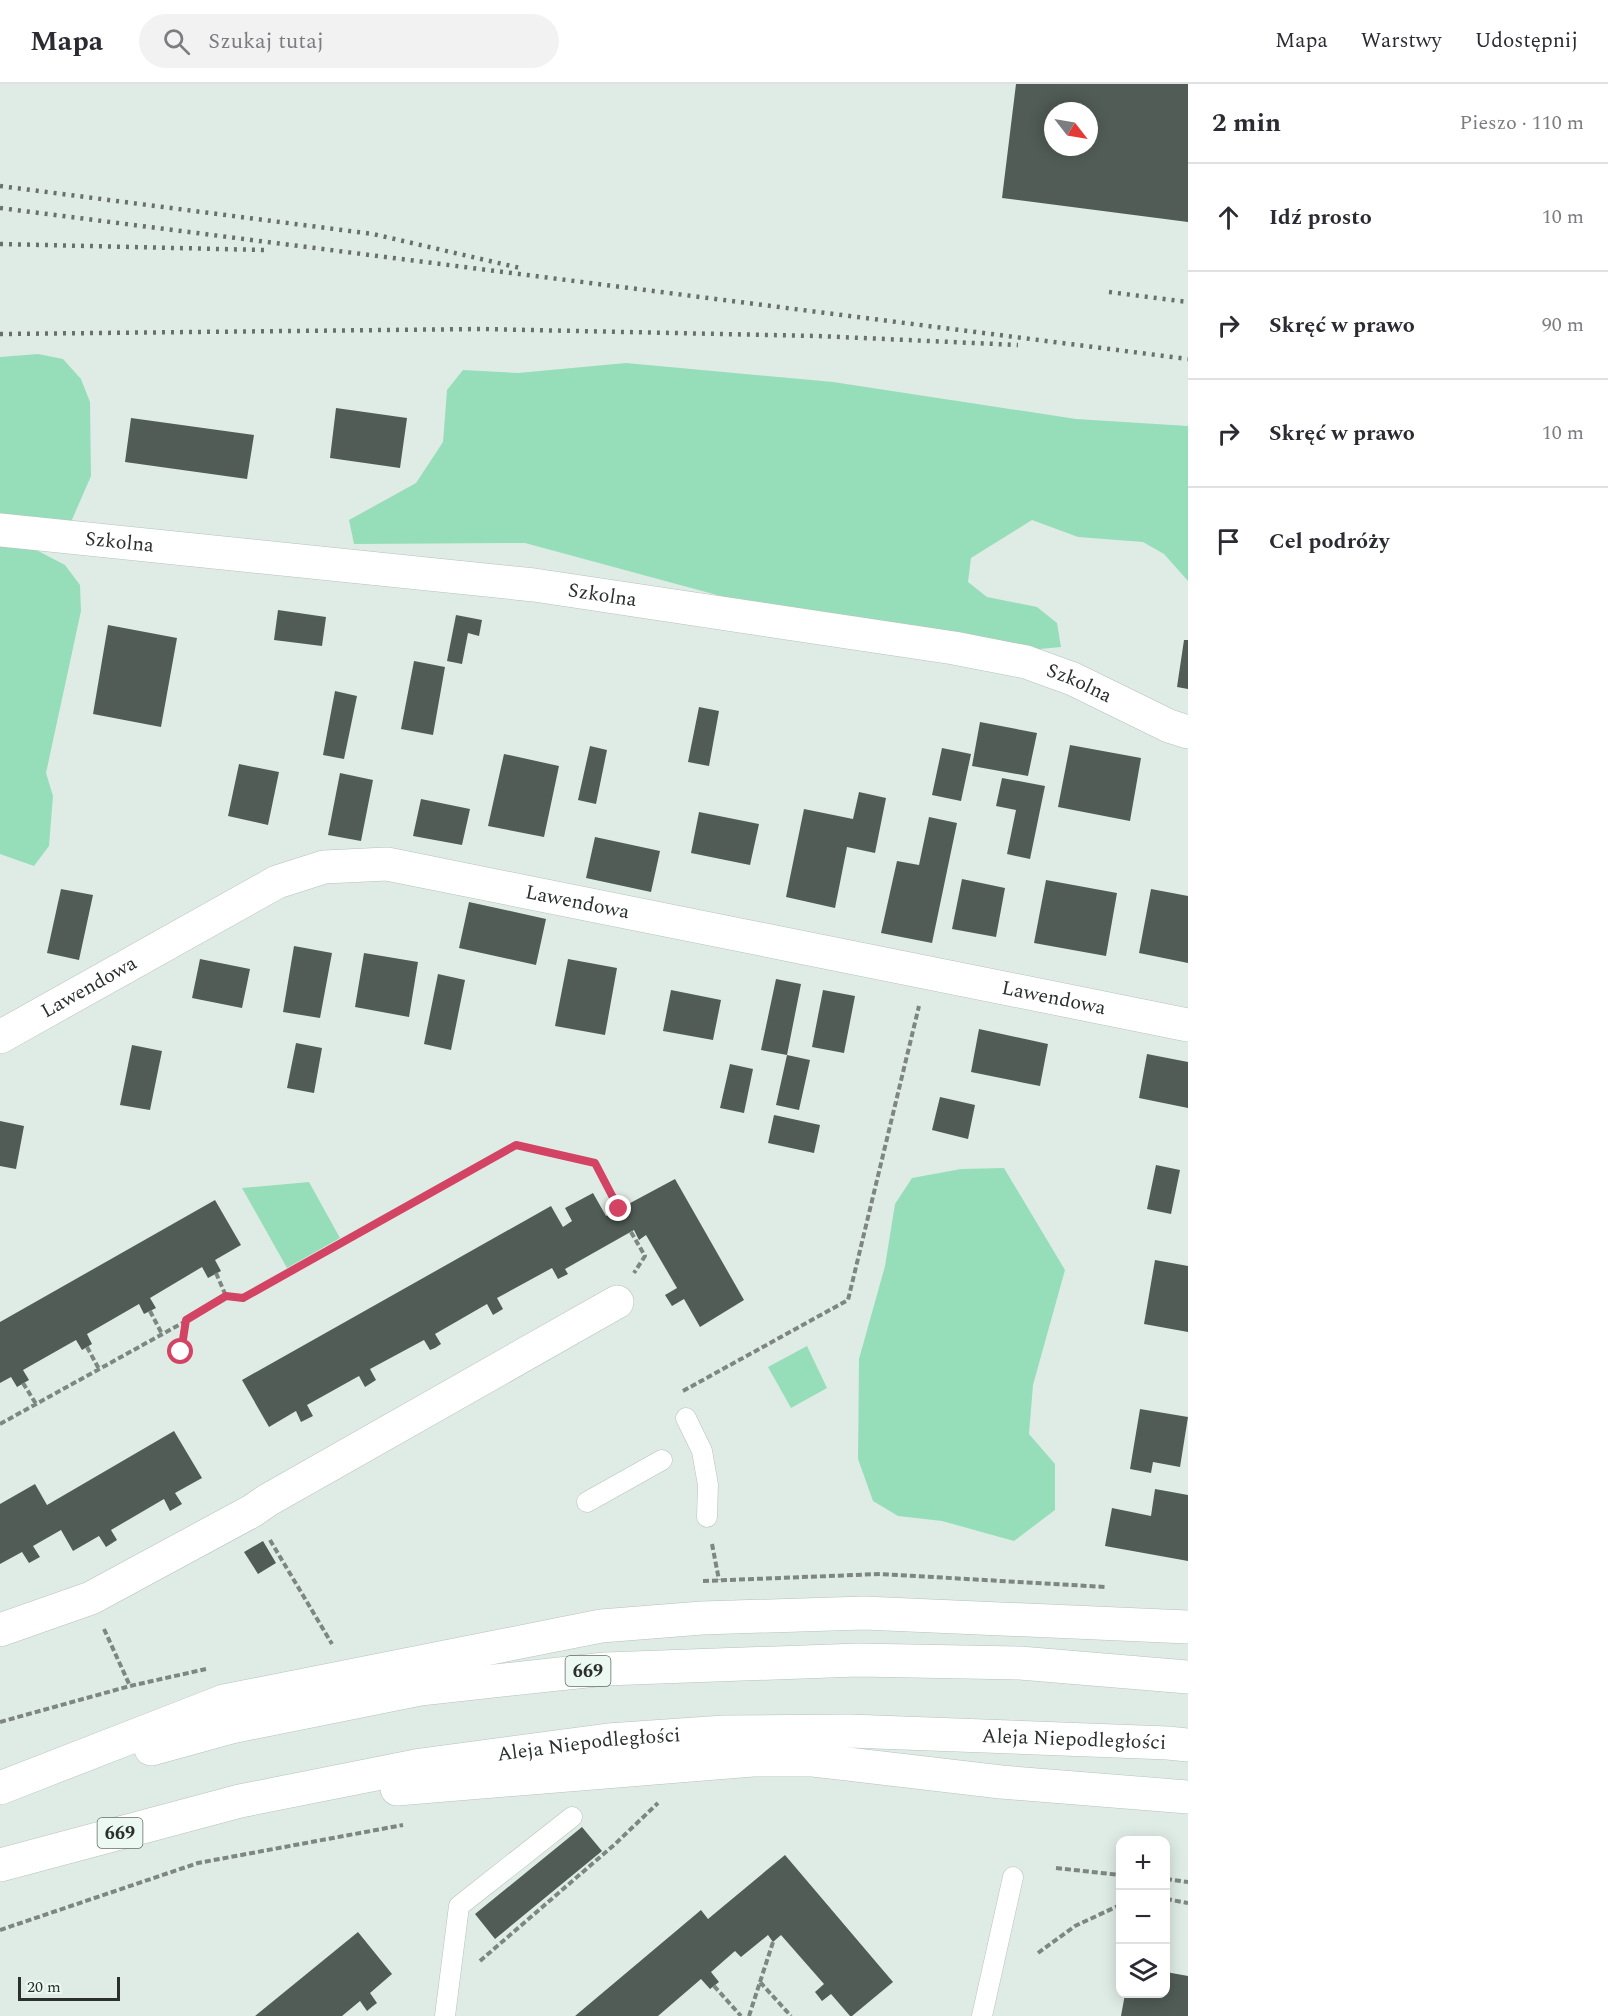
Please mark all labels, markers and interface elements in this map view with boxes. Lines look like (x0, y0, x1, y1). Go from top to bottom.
search box (139, 14, 559, 68)
text: Mapa (30, 20, 103, 63)
icon: search (160, 25, 193, 58)
text: Szukaj tutaj (208, 25, 324, 58)
text: Mapa (1275, 25, 1328, 57)
text: Warstwy (1361, 25, 1442, 57)
text: Udostępnij (1475, 25, 1578, 57)
north arrow (1044, 102, 1098, 156)
text: 2 min (1212, 103, 1281, 143)
text: Pieszo · 110 m (1459, 108, 1584, 138)
icon: ahead (1212, 201, 1245, 234)
text: Idź prosto (1269, 201, 1372, 234)
text: 10 m (1542, 202, 1584, 232)
icon: right (1212, 309, 1245, 342)
text: Skręć w prawo (1269, 309, 1415, 342)
text: 90 m (1542, 310, 1584, 340)
icon: right (1212, 417, 1245, 450)
text: Skręć w prawo (1269, 417, 1415, 450)
text: 10 m (1542, 418, 1584, 448)
street label: Szkolna (83, 524, 155, 561)
icon: arrive (1212, 525, 1245, 558)
text: Cel podróży (1269, 525, 1389, 558)
street label: Szkolna (566, 575, 639, 615)
street label: Szkolna (1042, 656, 1117, 711)
street label: Lawendowa (523, 877, 632, 927)
street label: Lawendowa (36, 948, 143, 1026)
street label: Lawendowa (999, 973, 1109, 1023)
route end (605, 1195, 631, 1221)
route start (167, 1338, 193, 1364)
road number: 669 (566, 1656, 610, 1686)
street label: Aleja Niepodległości (495, 1720, 681, 1770)
street label: Aleja Niepodległości (981, 1721, 1167, 1758)
road number: 669 (98, 1818, 142, 1848)
map controls (1116, 1836, 1170, 1998)
button: + (1116, 1836, 1170, 1890)
button: − (1116, 1890, 1170, 1944)
button: layers (1116, 1944, 1170, 1998)
scale bar (18, 1974, 120, 2002)
text: 20 m (27, 1975, 61, 1999)

